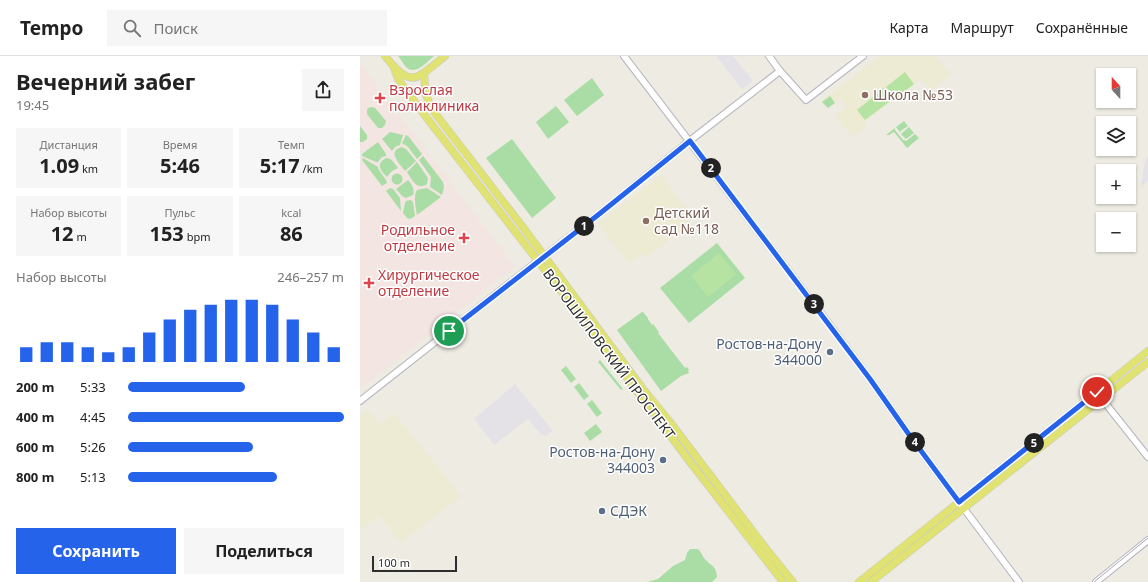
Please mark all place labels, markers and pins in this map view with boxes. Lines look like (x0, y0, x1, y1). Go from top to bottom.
place label: Взрослая поликлиника (389, 80, 479, 115)
place label: Школа №53 (873, 85, 953, 104)
marker: Школа №53 (860, 90, 870, 100)
marker: Взрослая поликлиника (374, 92, 386, 104)
pin: 2 (701, 158, 721, 178)
place label: Детский сад №118 (654, 203, 719, 238)
pin: 1 (574, 216, 594, 236)
marker: Детский сад №118 (641, 216, 651, 226)
place label: Родильное отделение (381, 220, 455, 255)
marker: Родильное отделение (458, 232, 470, 244)
place label: Хирургическое отделение (378, 265, 480, 300)
marker: Хирургическое отделение (363, 277, 375, 289)
pin: 3 (804, 294, 824, 314)
pin (432, 314, 466, 348)
place label: Ростов-на-Дону 344000 (716, 334, 823, 369)
marker: Ростов-на-Дону 344000 (825, 347, 835, 357)
pin (1080, 375, 1114, 409)
pin: 4 (905, 432, 925, 452)
pin: 5 (1024, 433, 1044, 453)
place label: Ростов-на-Дону 344003 (549, 442, 656, 477)
marker: Ростов-на-Дону 344003 (658, 455, 668, 465)
place label: СДЭК (610, 501, 647, 520)
marker: СДЭК (597, 506, 607, 516)

